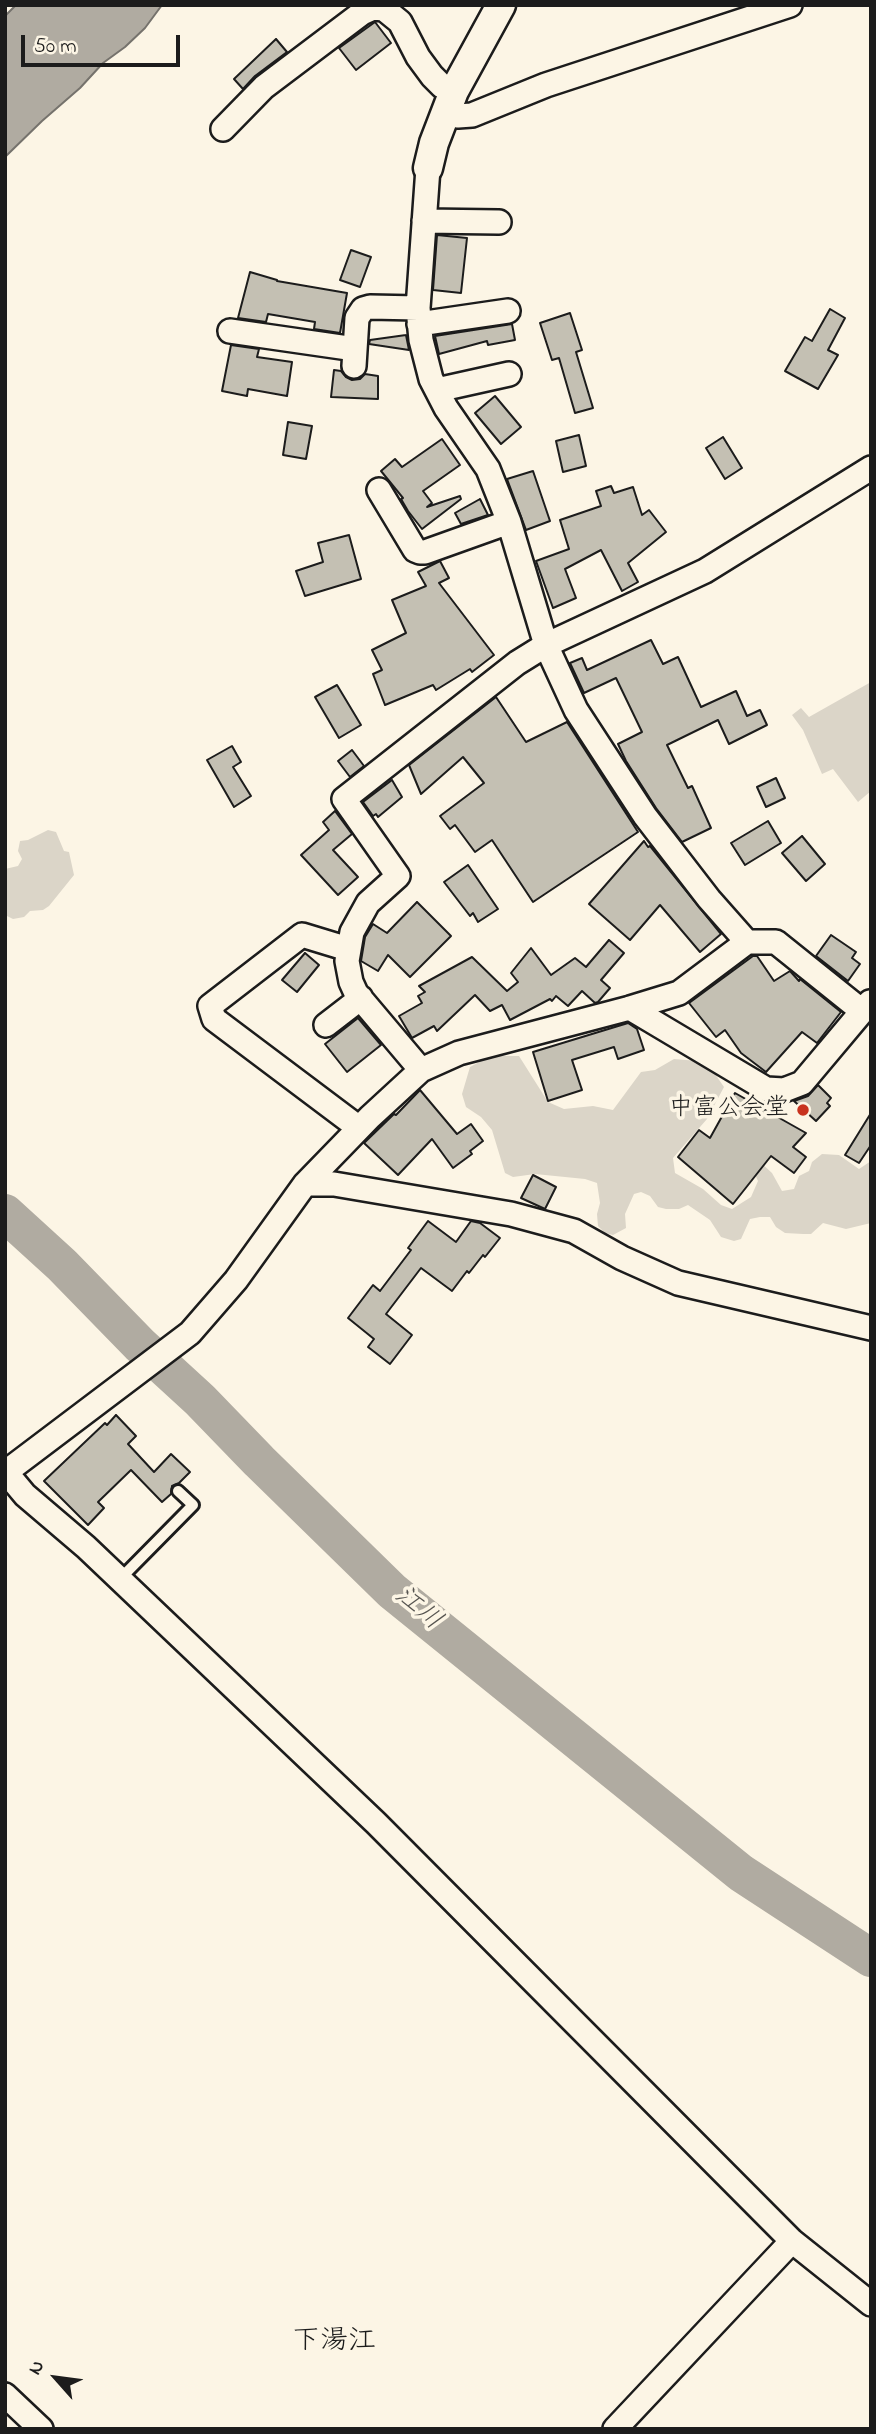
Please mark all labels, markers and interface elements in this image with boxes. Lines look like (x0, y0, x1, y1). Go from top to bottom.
scale bar (24, 21, 184, 65)
text: 50 m (34, 32, 77, 62)
place label: 中富公会堂 (669, 1096, 789, 1124)
marker: 中富公会堂 (795, 1102, 811, 1118)
water label: 江川 (387, 1581, 447, 1639)
district label: 下湯江 (292, 2326, 376, 2360)
north arrow (21, 2343, 91, 2413)
text: N (22, 2356, 52, 2380)

